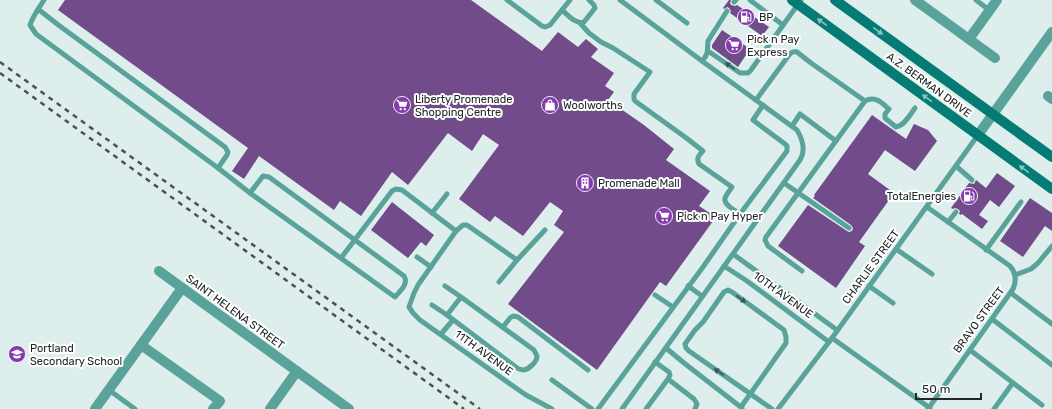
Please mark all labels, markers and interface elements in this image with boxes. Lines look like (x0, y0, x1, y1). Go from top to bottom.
fuel station icon: BP (736, 7, 756, 27)
place label: BP (759, 11, 773, 24)
one-way arrow (817, 18, 827, 26)
one-way arrow (873, 27, 883, 35)
place label: Pick n Pay Express (747, 33, 799, 59)
supermarket icon: Pick n Pay Express (724, 35, 744, 55)
street label: A.Z. BERMAN DRIVE (884, 50, 974, 120)
one-way arrow (725, 62, 735, 70)
place label: Liberty Promenade Shopping Centre (415, 93, 512, 119)
one-way arrow (921, 94, 932, 102)
supermarket icon: Liberty Promenade Shopping Centre (392, 95, 412, 115)
shop icon: Woolworths (540, 95, 560, 115)
place label: Woolworths (563, 99, 623, 112)
one-way arrow (1019, 165, 1030, 173)
building icon: Promenade Mall (575, 173, 595, 193)
place label: Promenade Mall (598, 177, 680, 190)
fuel station icon: TotalEnergies (959, 186, 979, 206)
place label: TotalEnergies (887, 190, 956, 203)
supermarket icon: Pick n Pay Hyper (654, 206, 674, 226)
place label: Pick n Pay Hyper (677, 210, 763, 223)
street label: CHARLIE STREET (840, 227, 903, 307)
street label: 10TH AVENUE (750, 269, 816, 321)
street label: SAINT HELENA STREET (183, 272, 287, 352)
street label: BRAVO STREET (951, 284, 1008, 356)
one-way arrow (736, 295, 747, 303)
street label: 11TH AVENUE (452, 328, 516, 379)
place label: Portland Secondary School (30, 342, 122, 368)
school or university icon: Portland Secondary School (7, 344, 27, 364)
one-way arrow (714, 368, 724, 376)
scale bar (916, 375, 981, 401)
text: 50 m (922, 382, 950, 396)

